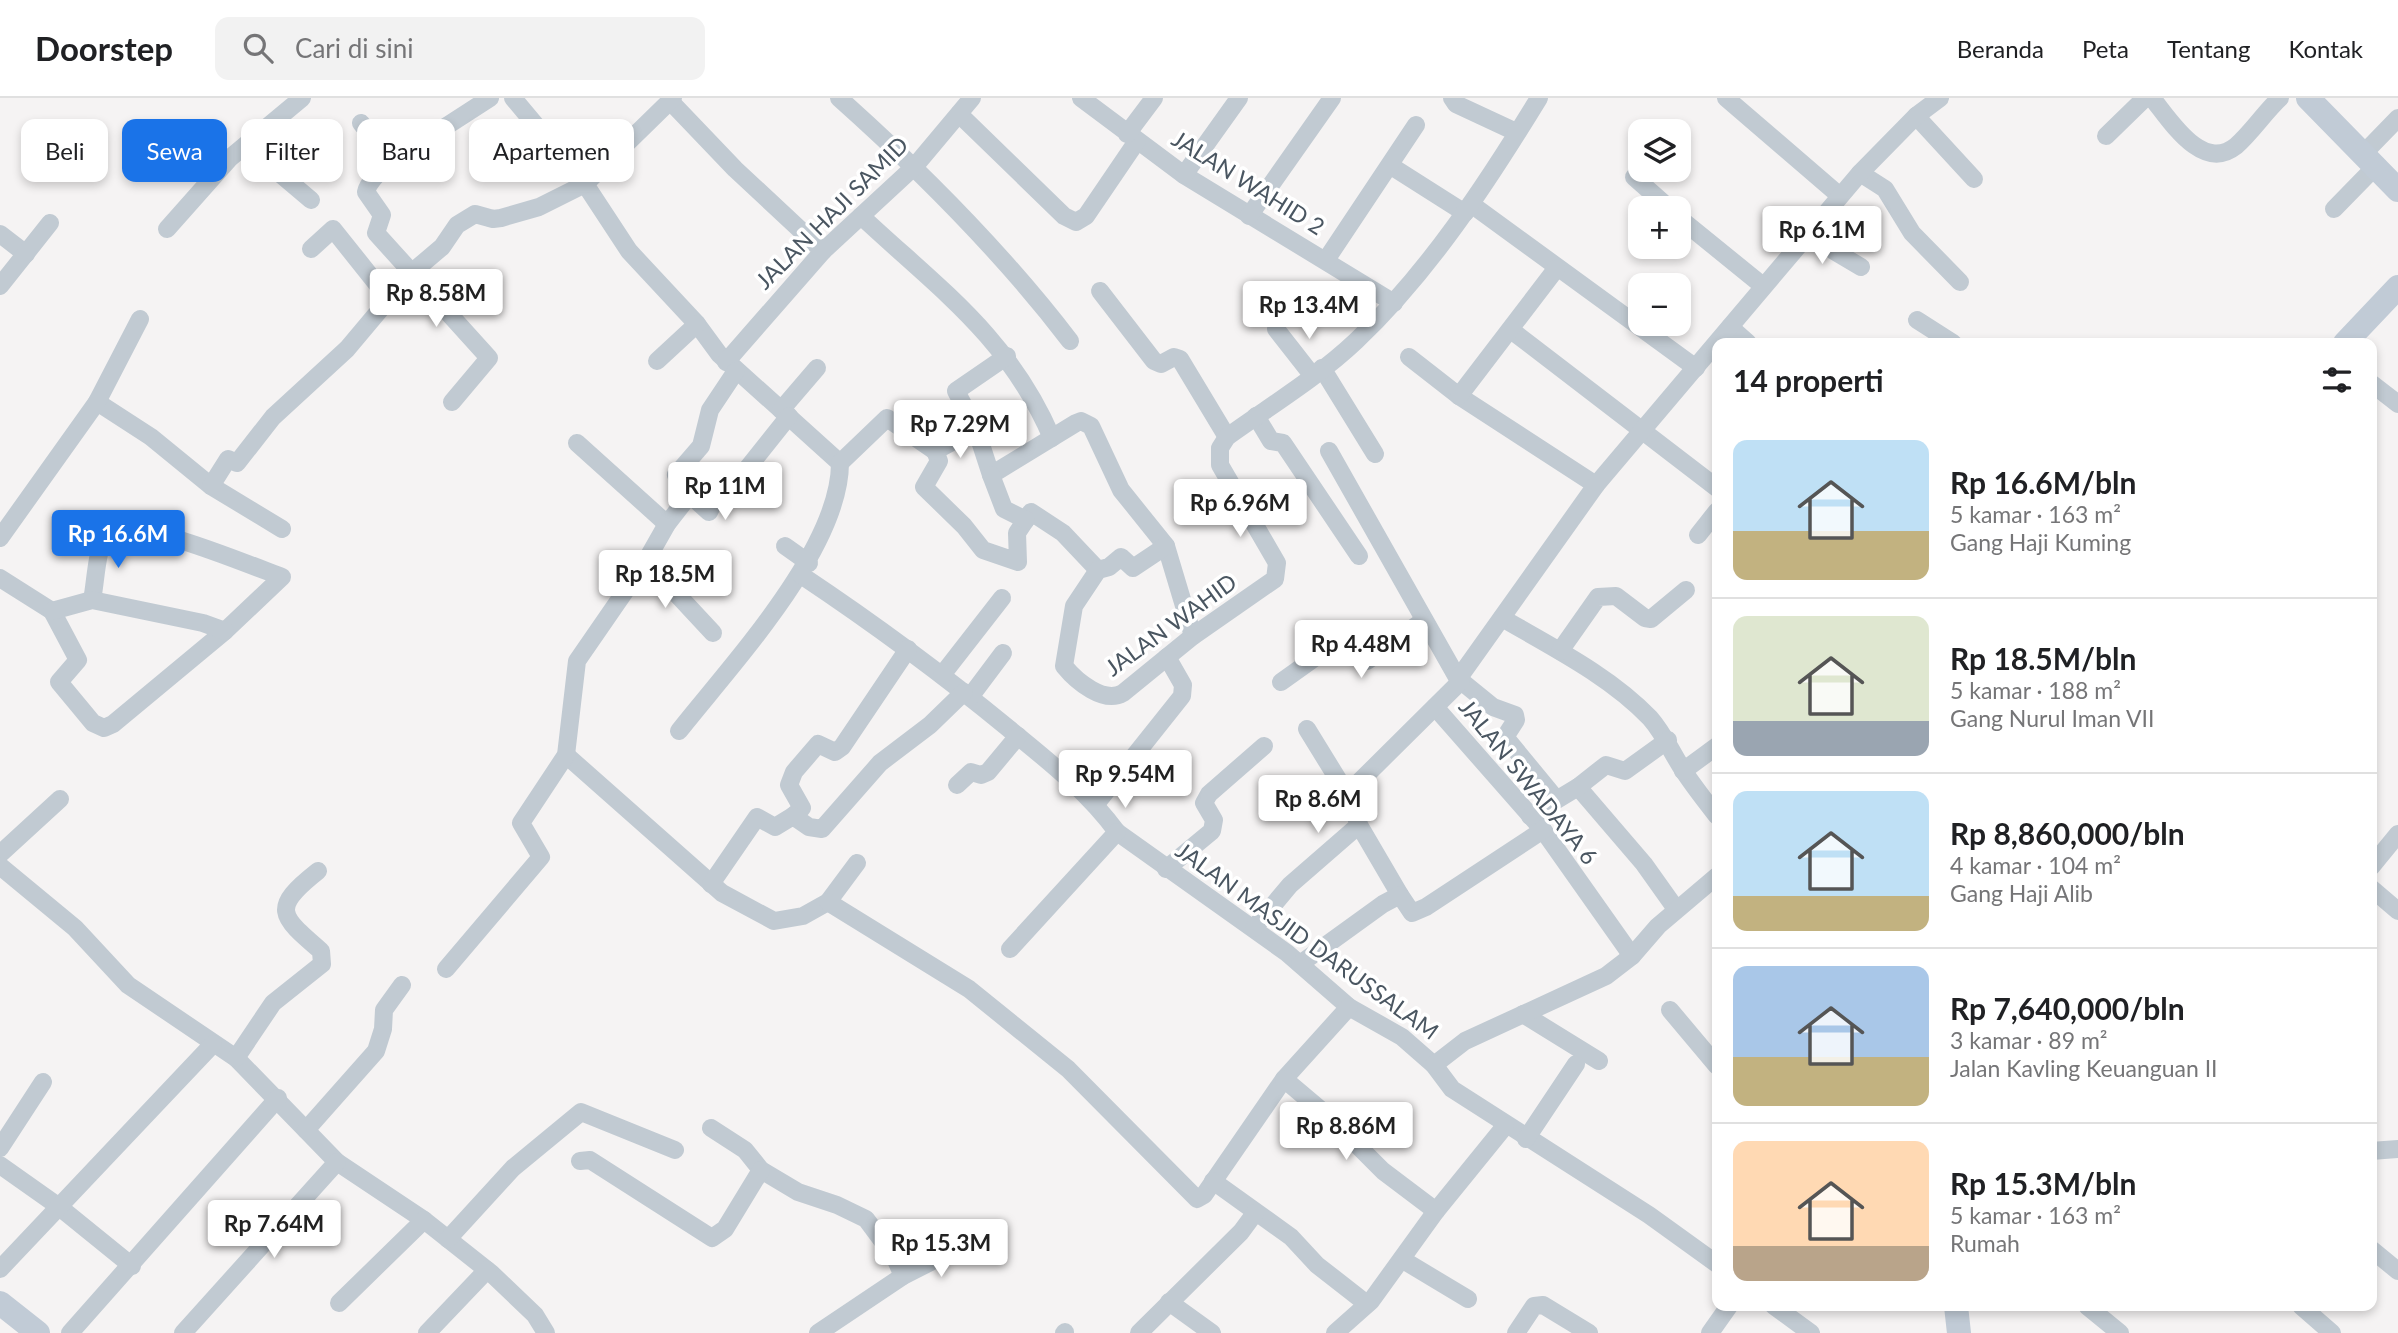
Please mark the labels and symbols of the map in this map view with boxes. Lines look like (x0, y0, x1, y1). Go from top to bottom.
street label: JALAN WAHID 2 (1167, 124, 1330, 240)
street label: JALAN HAJI SAMID (749, 130, 913, 294)
pin: Rp 6.1M (1757, 206, 1887, 266)
pin: Rp 8.58M (364, 270, 508, 329)
pin: Rp 13.4M (1237, 282, 1381, 341)
pin: Rp 7.29M (888, 400, 1032, 460)
pin: Rp 11M (668, 462, 782, 522)
pin: Rp 6.96M (1168, 480, 1312, 539)
pin: Rp 16.6M (46, 510, 190, 570)
pin: Rp 18.5M (593, 550, 737, 610)
street label: JALAN WAHID (1099, 567, 1242, 681)
pin: Rp 4.48M (1289, 620, 1433, 680)
street label: JALAN SWADAYA 6 (1454, 693, 1604, 870)
pin: Rp 9.54M (1053, 750, 1197, 810)
pin: Rp 8.6M (1253, 776, 1383, 835)
street label: JALAN MASJID DARUSSALAM (1171, 836, 1444, 1045)
pin: Rp 8.86M (1274, 1102, 1418, 1162)
pin: Rp 7.64M (202, 1200, 346, 1260)
pin: Rp 15.3M (869, 1220, 1013, 1279)

